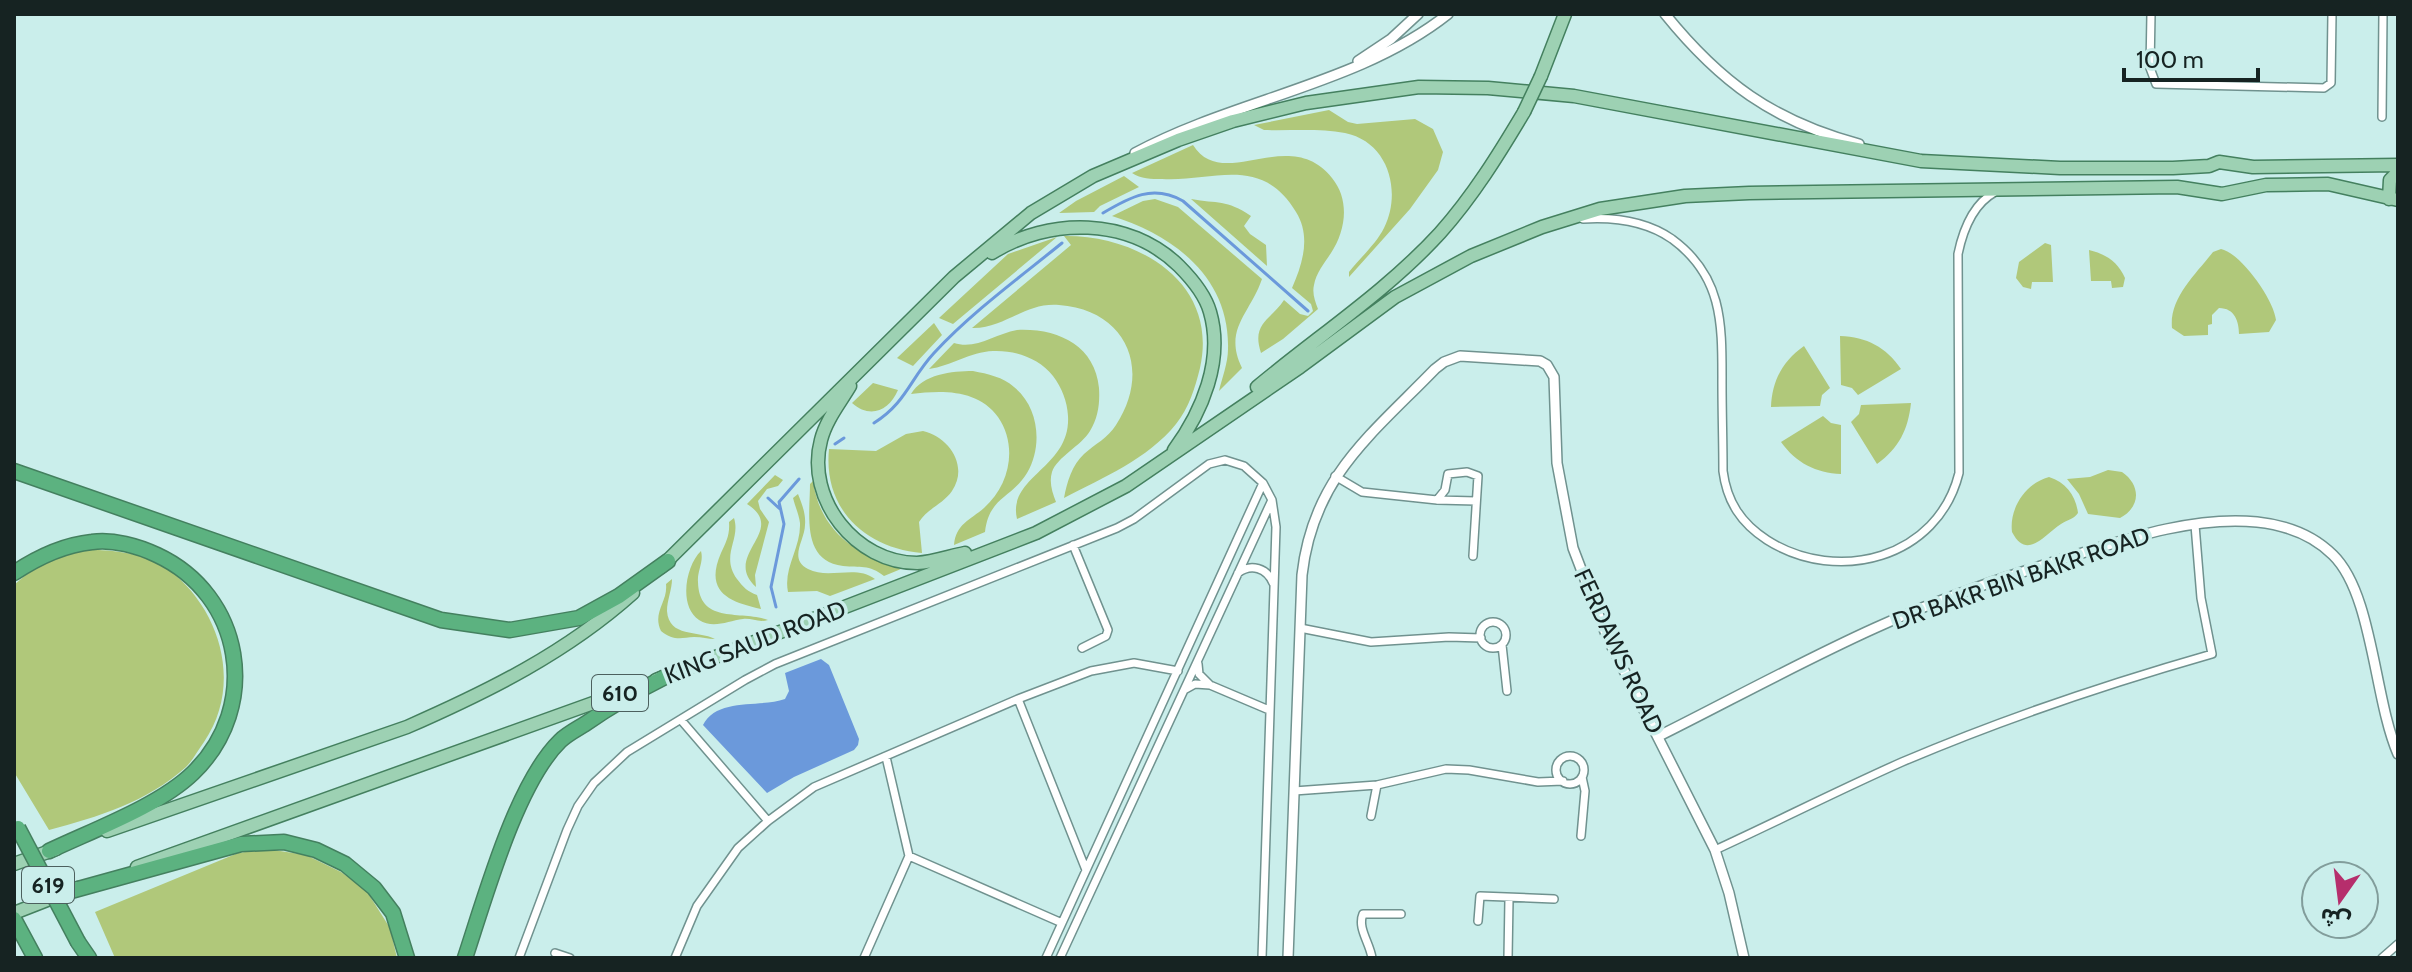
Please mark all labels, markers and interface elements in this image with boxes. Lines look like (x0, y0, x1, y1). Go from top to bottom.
scale bar (2124, 32, 2258, 82)
text: 100 m (2136, 45, 2204, 74)
street label: DR BAKR BIN BAKR ROAD (1889, 520, 2153, 636)
street label: FERDAWS ROAD (1568, 564, 1670, 738)
street label: KING SAUD ROAD (660, 594, 850, 690)
road number: 610 (592, 675, 648, 711)
north arrow (2300, 860, 2380, 940)
road number: 619 (22, 867, 74, 903)
text: ش (2317, 902, 2353, 936)

